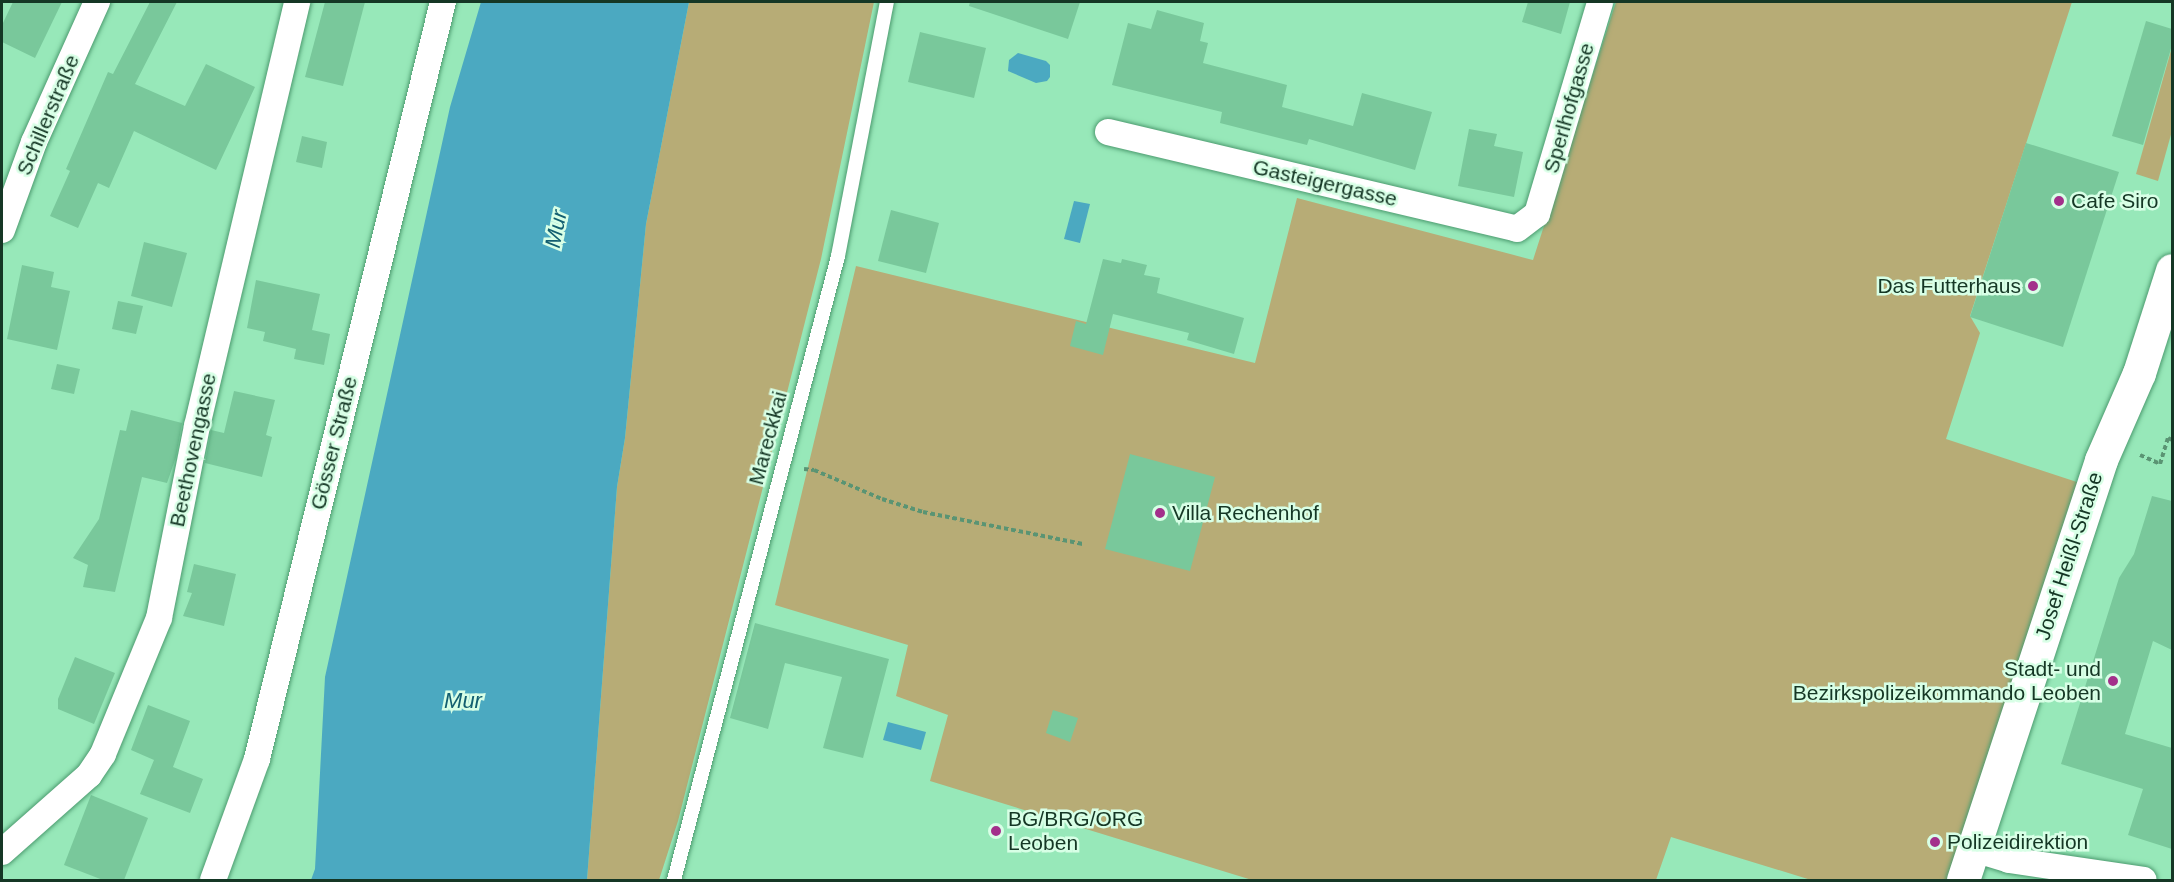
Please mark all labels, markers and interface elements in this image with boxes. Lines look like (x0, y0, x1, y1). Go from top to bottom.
street label: Sperlhofgasse (1538, 40, 1600, 176)
street label: Schillerstraße (11, 51, 85, 179)
street label: Gasteigergasse (1251, 154, 1399, 212)
place label: Cafe Siro (2071, 188, 2159, 214)
marker: Cafe Siro (2052, 194, 2066, 208)
water label: Mur (539, 208, 573, 250)
place label: Das Futterhaus (1877, 273, 2021, 299)
marker: Das Futterhaus (2026, 279, 2040, 293)
street label: Beethovengasse (164, 371, 222, 529)
street label: Gösser Straße (305, 374, 363, 512)
street label: Mareckkai (743, 389, 793, 487)
street label: Josef Heißl-Straße (2030, 469, 2108, 643)
place label: Villa Rechenhof (1172, 500, 1319, 526)
marker: Villa Rechenhof (1153, 506, 1167, 520)
place label: Stadt- und Bezirkspolizeikommando Leoben (1793, 656, 2101, 706)
marker: Stadt- und Bezirkspolizeikommando Leoben (2106, 674, 2120, 688)
water label: Mur (444, 688, 482, 714)
place label: BG/BRG/ORG Leoben (1008, 806, 1143, 856)
marker: BG/BRG/ORG Leoben (989, 824, 1003, 838)
place label: Polizeidirektion (1947, 829, 2088, 855)
marker: Polizeidirektion (1928, 835, 1942, 849)

